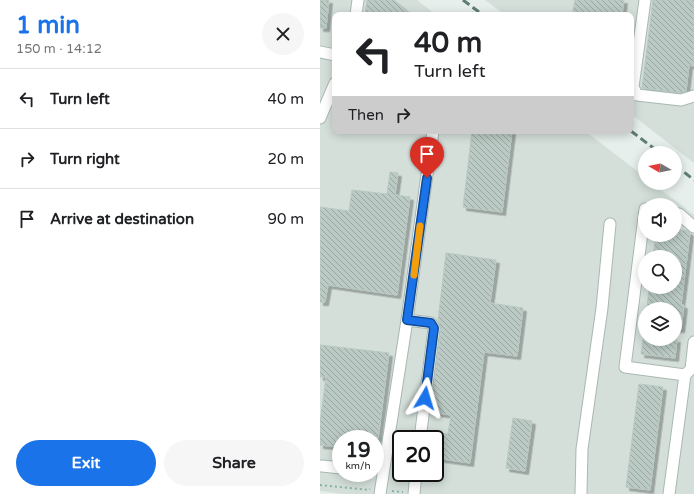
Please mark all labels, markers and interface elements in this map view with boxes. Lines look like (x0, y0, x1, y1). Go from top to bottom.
text: 1 min (16, 11, 80, 40)
button: close (262, 13, 304, 55)
text: 40 m (414, 26, 482, 60)
icon: left (348, 28, 400, 80)
text: 150 m · 14:12 (16, 41, 102, 57)
text: Turn left (414, 60, 486, 82)
icon: left (16, 88, 38, 110)
text: Turn left (50, 90, 110, 108)
text: 40 m (267, 90, 304, 108)
icon: right (392, 104, 414, 126)
text: Then (348, 106, 384, 124)
pin (410, 137, 444, 178)
icon: arrive (416, 143, 438, 165)
north arrow (638, 146, 682, 190)
map controls (638, 146, 682, 346)
icon: right (16, 148, 38, 170)
text: Turn right (50, 150, 120, 168)
text: 20 m (267, 150, 304, 168)
button: sound (638, 198, 682, 242)
icon: arrive (16, 208, 38, 230)
text: Arrive at destination (50, 210, 194, 228)
text: 90 m (267, 210, 304, 228)
button: search (638, 250, 682, 294)
button: layers (638, 302, 682, 346)
position arrow (404, 377, 446, 419)
speed limit sign: 20 (392, 430, 444, 482)
text: 19 (345, 439, 371, 463)
button: Exit (16, 440, 156, 486)
button: Share (164, 440, 304, 486)
text: km/h (345, 460, 371, 472)

